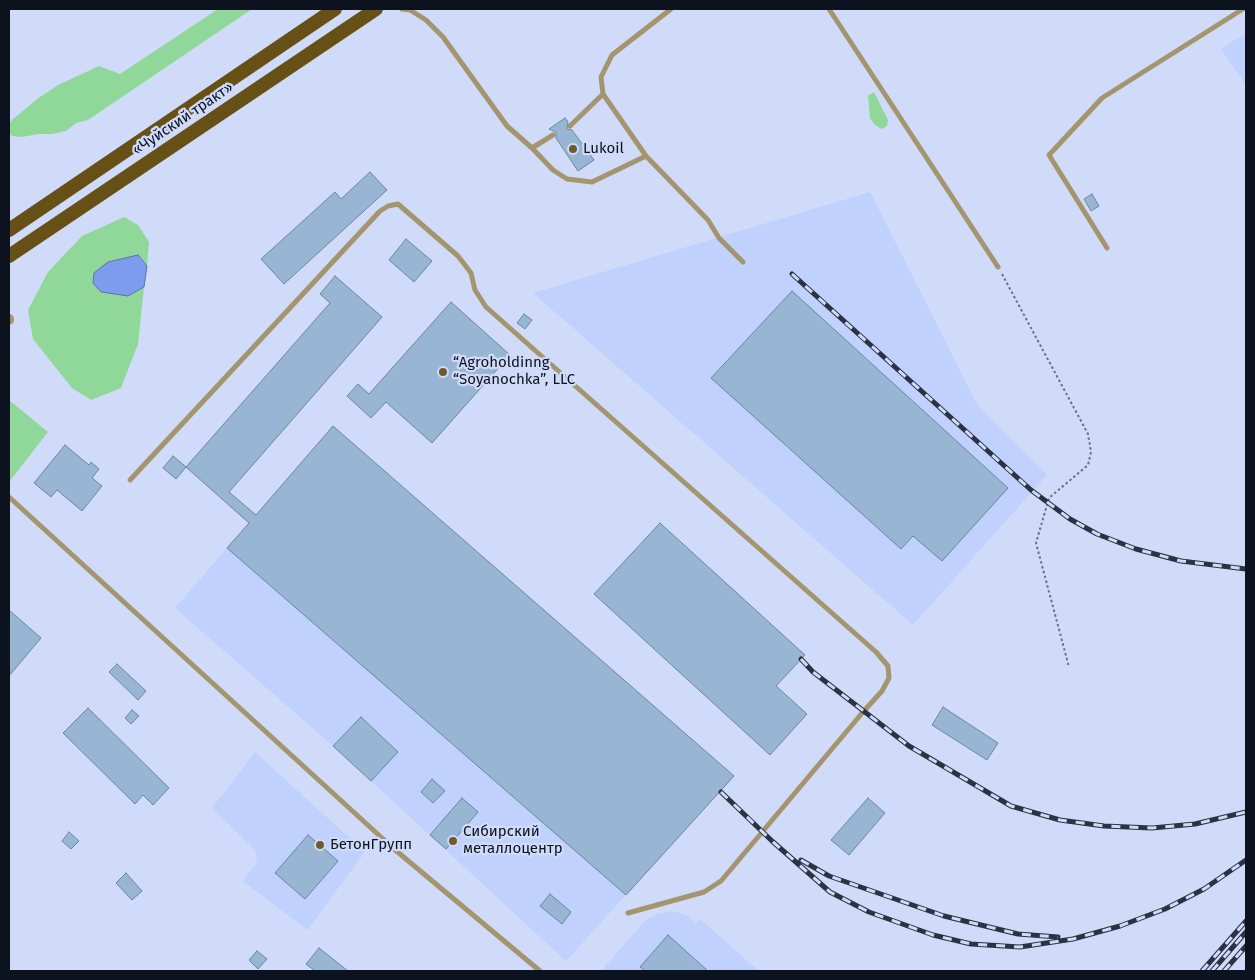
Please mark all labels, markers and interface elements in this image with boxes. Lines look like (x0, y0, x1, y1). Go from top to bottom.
street label: «Чуйский тракт» (129, 79, 237, 159)
place label: Lukoil (583, 140, 624, 158)
marker: Lukoil (567, 143, 579, 155)
place label: “Agroholdinng “Soyanochka”, LLC (453, 354, 575, 389)
marker: “Agroholdinng “Soyanochka”, LLC (437, 366, 449, 378)
place label: Сибирский металлоцентр (463, 823, 563, 858)
marker: Сибирский металлоцентр (447, 835, 459, 847)
place label: БетонГрупп (330, 836, 412, 854)
marker: БетонГрупп (314, 839, 326, 851)

